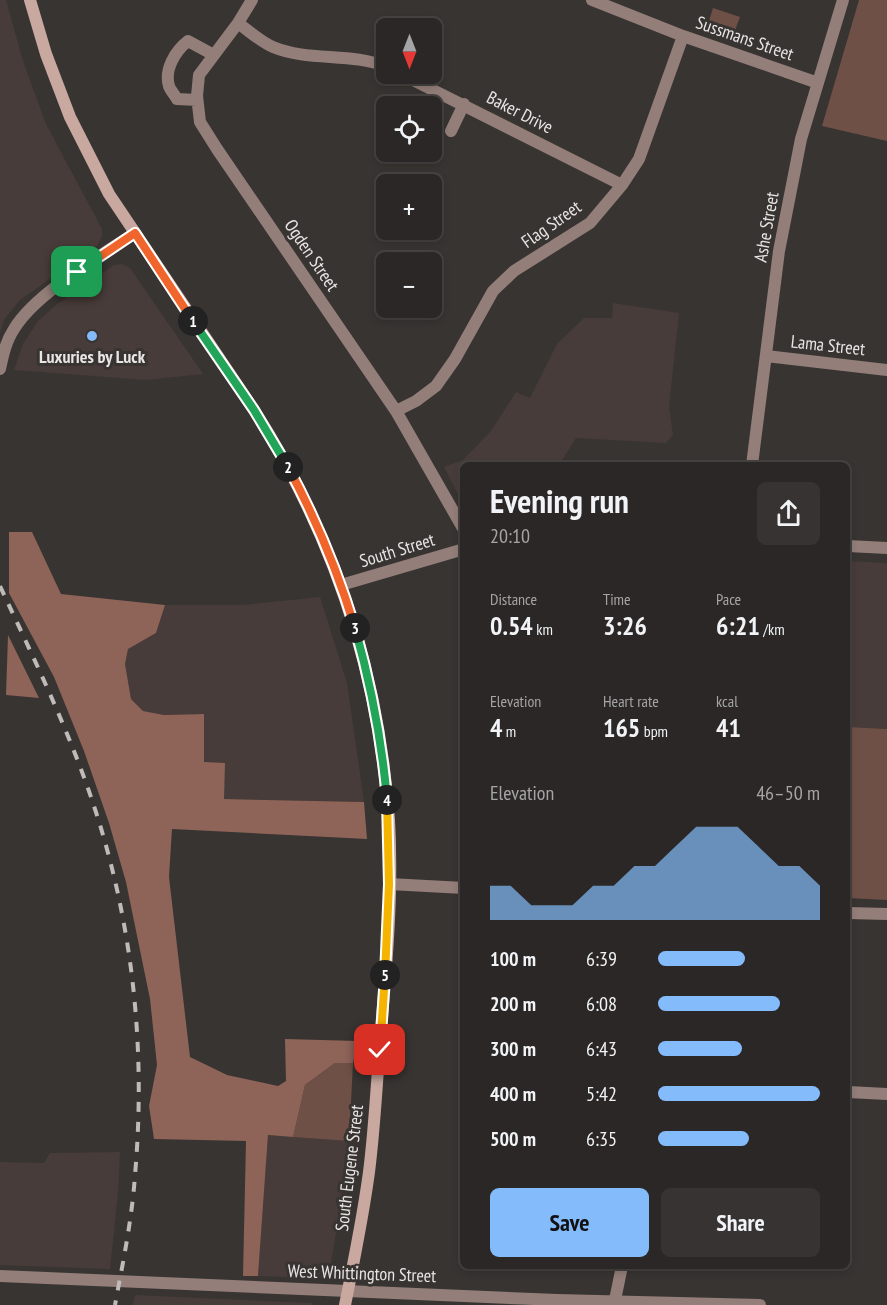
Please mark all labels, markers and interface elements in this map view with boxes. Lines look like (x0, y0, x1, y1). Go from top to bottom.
street label: Sussmans Street (693, 11, 797, 65)
north arrow (376, 18, 442, 84)
map controls (376, 18, 442, 318)
street label: Baker Drive (483, 86, 557, 138)
button: locate (376, 96, 442, 162)
button: + (376, 174, 442, 240)
street label: Ashe Street (749, 190, 784, 264)
street label: Flag Street (517, 195, 585, 253)
street label: Ogden Street (280, 215, 344, 295)
pin (51, 246, 102, 297)
button: − (376, 252, 442, 318)
icon: arrive (60, 255, 93, 288)
pin: 1 (178, 306, 208, 336)
text: 1 (189, 311, 197, 331)
marker: Luxuries by Luck (85, 329, 99, 343)
street label: Lama Street (790, 330, 866, 360)
place label: Luxuries by Luck (39, 345, 146, 368)
pin: 2 (273, 452, 303, 482)
text: 2 (284, 457, 292, 477)
text: Evening run (490, 479, 629, 522)
button: share (757, 482, 820, 545)
text: 20:10 (490, 523, 530, 549)
street label: South Street (357, 528, 437, 572)
text: Distance (490, 589, 537, 609)
text: Time (603, 589, 631, 609)
text: Pace (716, 589, 741, 609)
text: 0.54 (490, 609, 533, 642)
text: 3:26 (603, 609, 647, 642)
text: 6:21 (716, 609, 760, 642)
pin: 3 (340, 613, 370, 643)
text: 3 (351, 618, 359, 638)
text: km (533, 619, 553, 639)
text: /km (760, 619, 785, 639)
text: Elevation (490, 691, 541, 711)
text: Heart rate (603, 691, 659, 711)
text: kcal (716, 691, 738, 711)
text: 4 (490, 711, 502, 744)
text: 165 (603, 711, 640, 744)
text: 41 (716, 711, 741, 744)
text: m (502, 721, 516, 741)
text: bpm (640, 721, 668, 741)
text: Elevation (490, 780, 554, 806)
text: 46–50 m (756, 780, 820, 806)
pin: 4 (372, 785, 402, 815)
text: 4 (383, 790, 391, 810)
text: 100 m (490, 946, 536, 972)
text: 6:39 (586, 946, 617, 972)
pin: 5 (370, 960, 400, 990)
text: 5 (381, 965, 389, 985)
text: 200 m (490, 991, 536, 1017)
text: 6:08 (586, 991, 617, 1017)
pin (354, 1024, 405, 1075)
icon: check (363, 1033, 396, 1066)
text: 300 m (490, 1036, 536, 1062)
text: 6:43 (586, 1036, 617, 1062)
text: 400 m (490, 1081, 536, 1107)
text: 5:42 (586, 1081, 617, 1107)
street label: South Eugene Street (330, 1103, 368, 1232)
text: 500 m (490, 1126, 536, 1152)
text: 6:35 (586, 1126, 617, 1152)
button: Save (490, 1188, 649, 1257)
button: Share (661, 1188, 820, 1257)
street label: West Whittington Street (287, 1259, 437, 1287)

